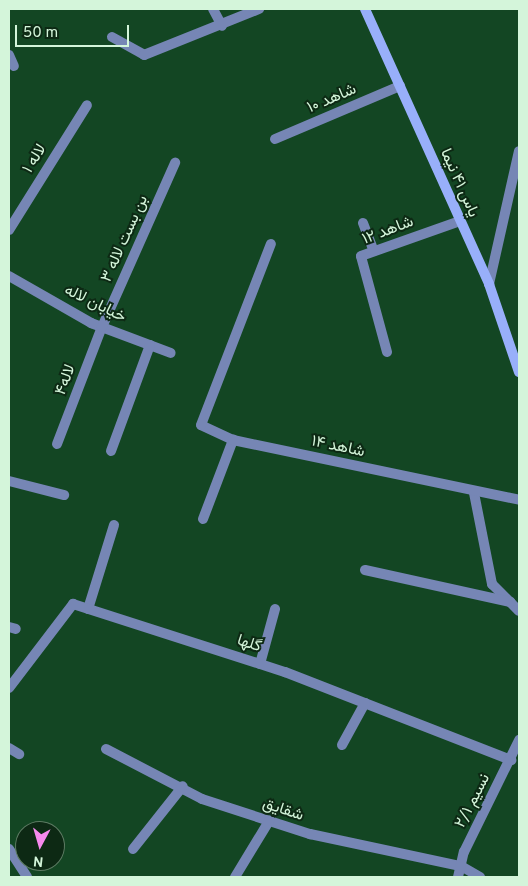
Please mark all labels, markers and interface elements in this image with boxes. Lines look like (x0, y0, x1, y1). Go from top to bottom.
scale bar (18, 15, 131, 47)
text: 50 m (23, 24, 58, 43)
street label: شاهد ۱۰ (305, 80, 359, 118)
street label: لاله ۱ (19, 141, 51, 177)
street label: یاس ۴۱ نیما (435, 146, 483, 220)
street label: بن بست لاله ۳ (97, 193, 153, 285)
street label: شاهد ۱۲ (360, 213, 416, 249)
street label: خیابان لاله (61, 281, 129, 327)
street label: لاله۴ (51, 362, 81, 398)
street label: شاهد ۱۴ (310, 432, 366, 462)
street label: گلها (234, 631, 264, 657)
street label: نسیم ۲/۱ (451, 771, 495, 831)
street label: شقایق (260, 794, 306, 826)
north arrow (15, 821, 65, 871)
text: N (33, 851, 44, 869)

